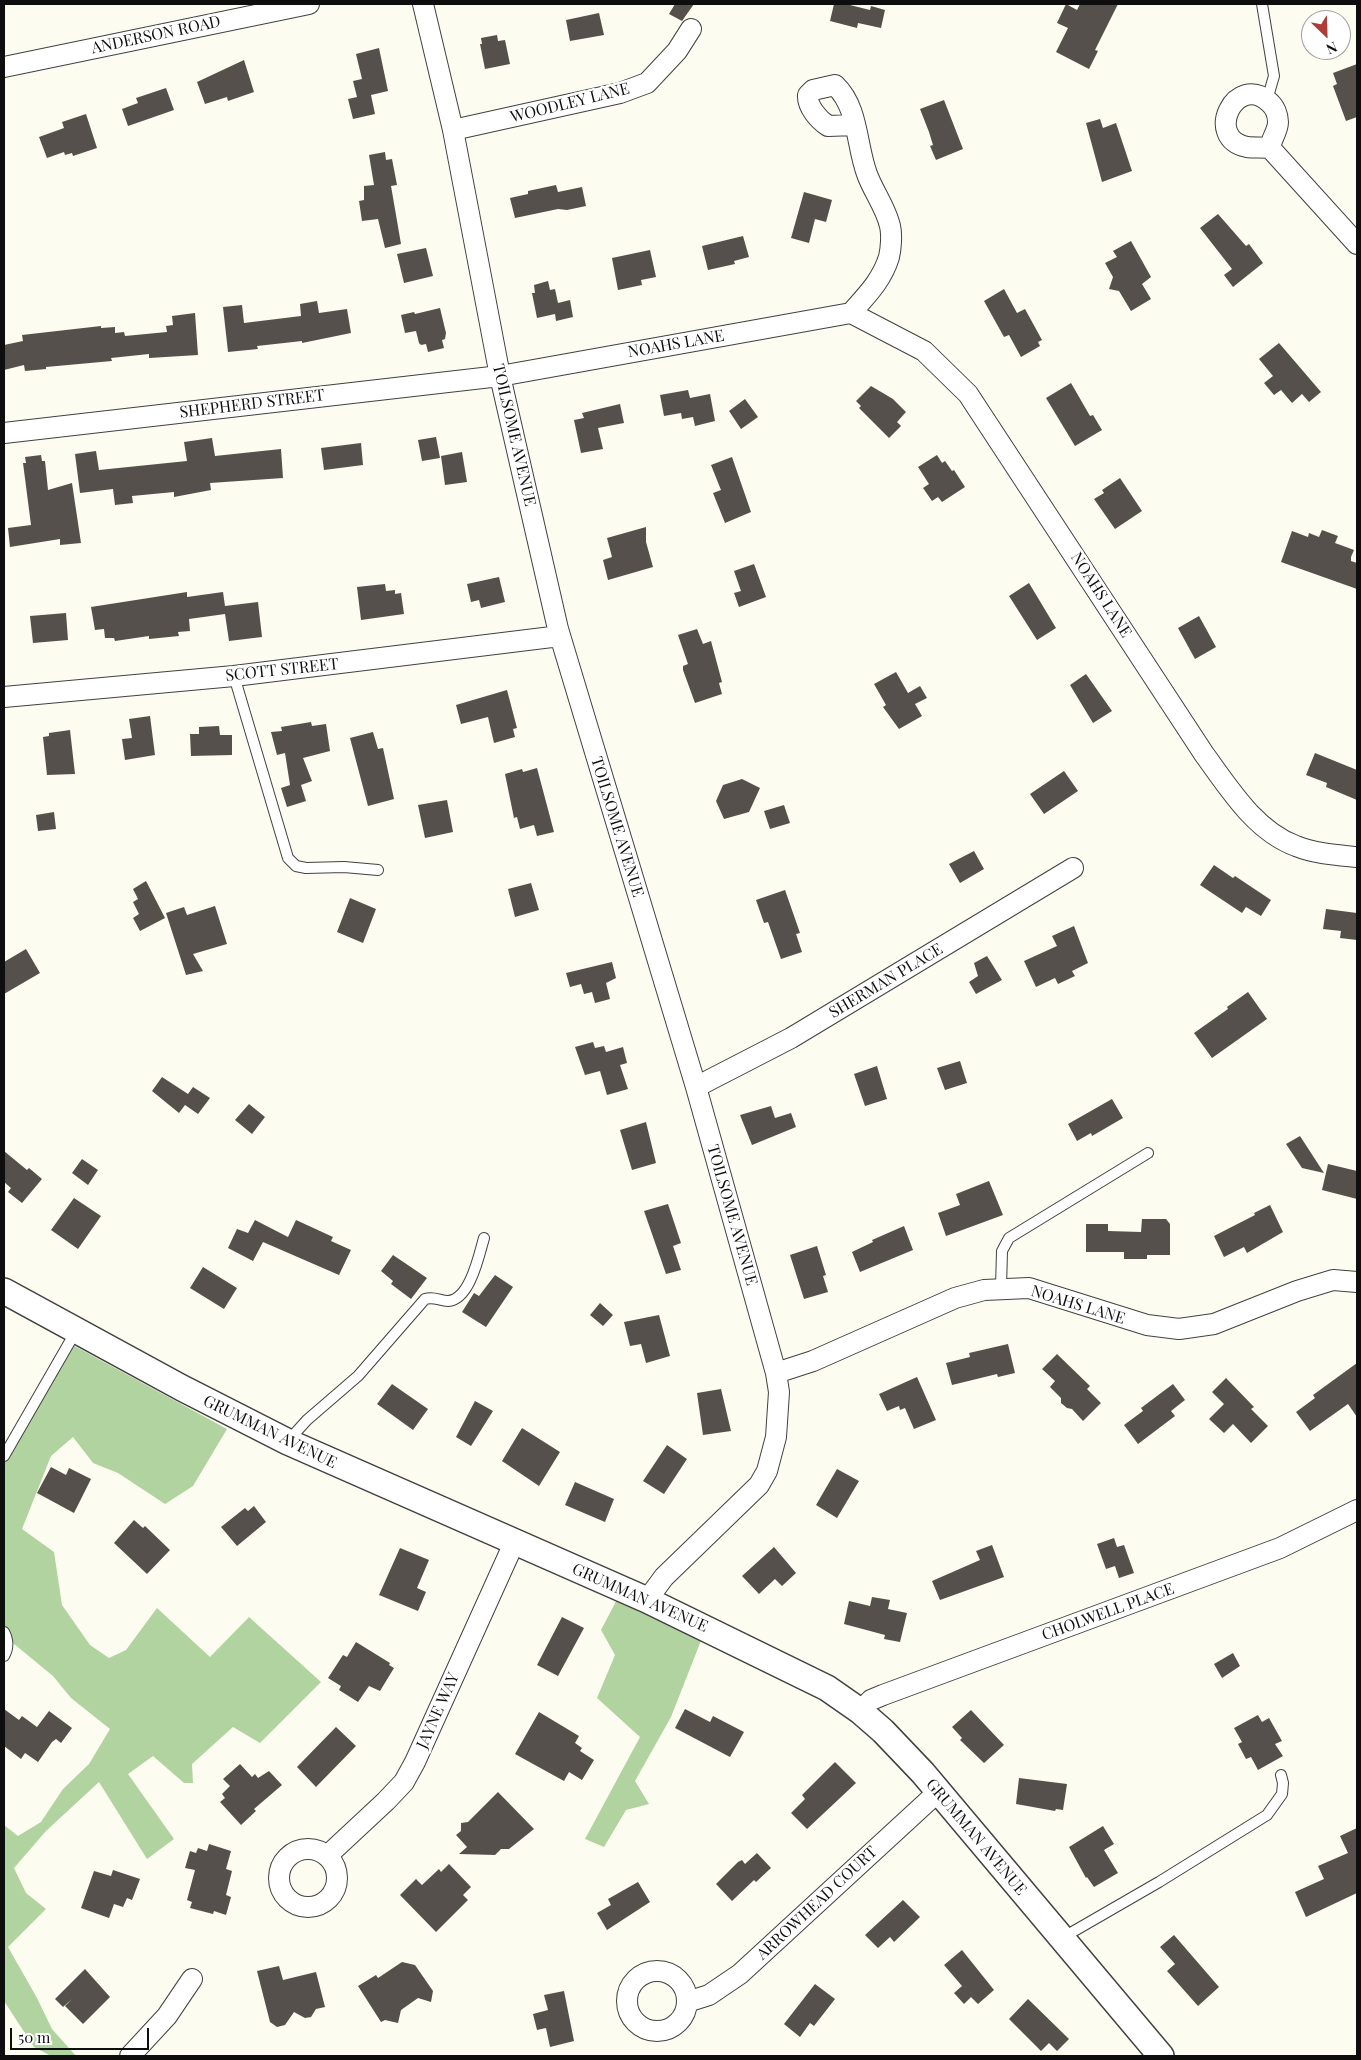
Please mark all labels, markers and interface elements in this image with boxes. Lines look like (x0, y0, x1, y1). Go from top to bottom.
north arrow (1301, 10, 1351, 60)
street label: ANDERSON ROAD (90, 12, 222, 58)
text: N (1323, 38, 1340, 59)
street label: WOODLEY LANE (508, 79, 632, 127)
street label: NOAHS LANE (626, 326, 726, 362)
street label: TOILSOME AVENUE (488, 362, 540, 508)
street label: SHEPHERD STREET (178, 386, 326, 422)
street label: NOAHS LANE (1066, 549, 1136, 641)
street label: SCOTT STREET (224, 655, 340, 685)
street label: TOILSOME AVENUE (587, 755, 647, 899)
street label: SHERMAN PLACE (826, 939, 946, 1023)
street label: TOILSOME AVENUE (703, 1142, 761, 1288)
street label: NOAHS LANE (1029, 1282, 1127, 1328)
street label: GRUMMAN AVENUE (200, 1391, 340, 1473)
street label: GRUMMAN AVENUE (569, 1559, 711, 1637)
street label: CHOLWELL PLACE (1039, 1579, 1177, 1645)
street label: JAYNE WAY (413, 1670, 463, 1752)
street label: GRUMMAN AVENUE (922, 1775, 1030, 1899)
street label: ARROWHEAD COURT (753, 1842, 881, 1964)
scale bar (12, 2018, 151, 2050)
text: 50 m (18, 2027, 50, 2047)

